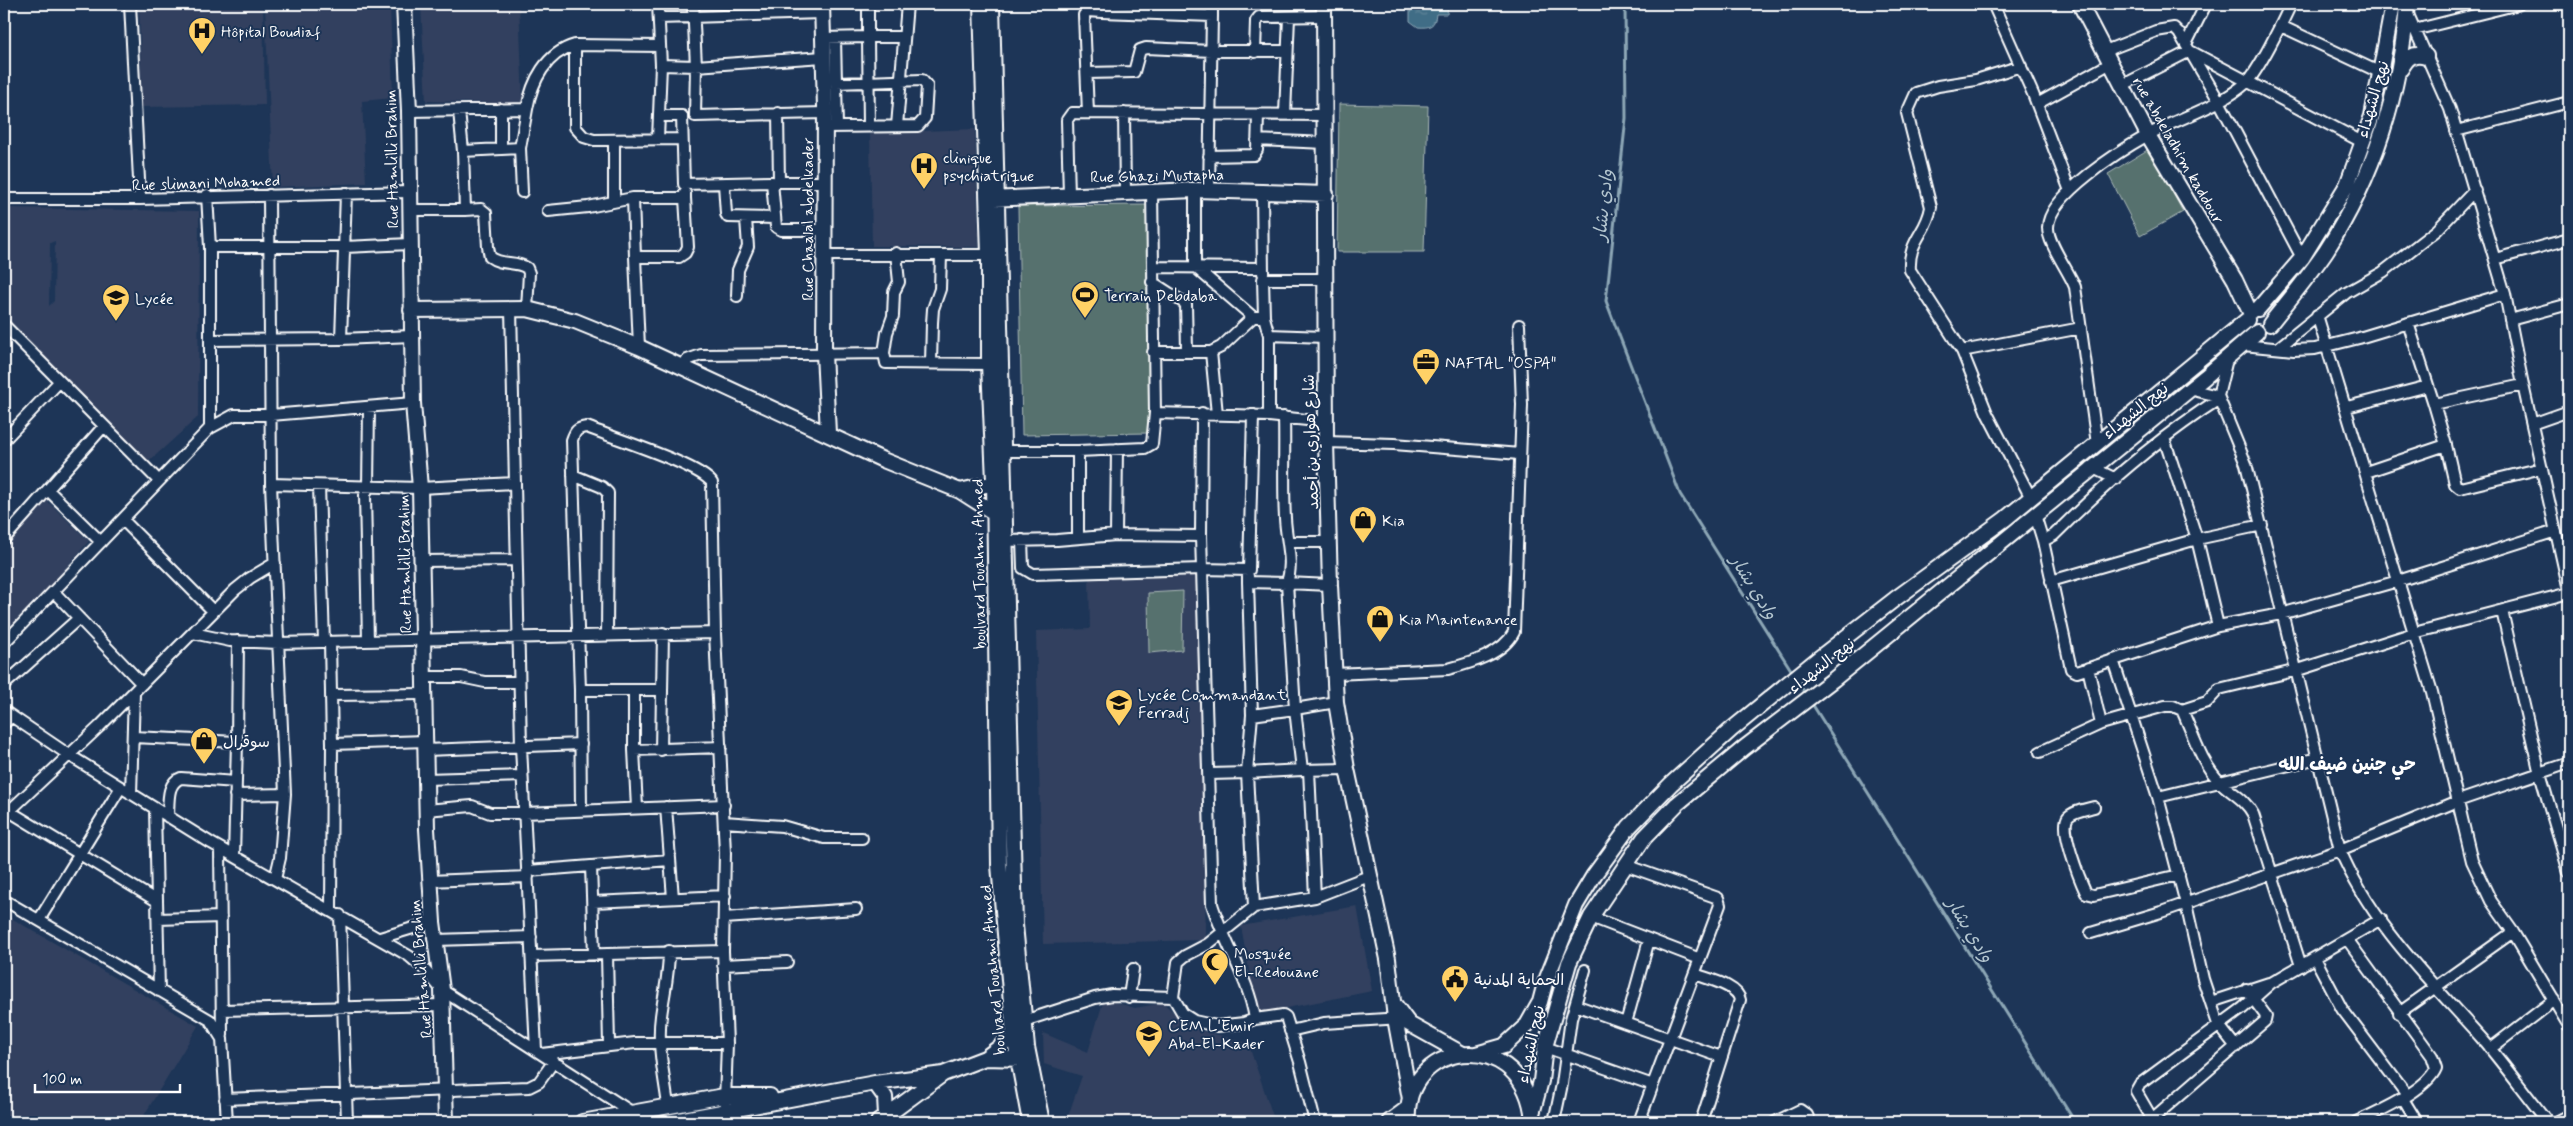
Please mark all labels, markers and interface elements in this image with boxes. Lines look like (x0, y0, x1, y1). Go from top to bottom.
hospital icon: Hôpital Boudiaf (187, 16, 217, 55)
place label: Hôpital Boudiaf (221, 22, 320, 43)
street label: نهج الشهداء (2352, 58, 2394, 140)
street label: rue abdeladhim kaddour (2127, 73, 2229, 228)
street label: Rue Hamlilli Brahim (381, 89, 404, 229)
street label: Rue Chaalal abdelkader (798, 137, 819, 301)
place label: clinique psychiatrique (943, 148, 1034, 187)
hospital icon: clinique psychiatrique (909, 151, 939, 190)
street label: Rue Ghazi Mustapha (1090, 165, 1224, 188)
water label: وادي بشار (1588, 167, 1620, 244)
street label: Rue slimani Mohamed (132, 170, 281, 197)
sports icon: Terrain Debdaba (1070, 280, 1100, 319)
school or university icon: Lycée (101, 283, 131, 322)
place label: Terrain Debdaba (1104, 286, 1218, 307)
place label: Lycée (135, 289, 174, 310)
office icon: NAFTAL "OSPA" (1411, 347, 1441, 386)
place label: NAFTAL "OSPA" (1445, 353, 1556, 374)
street label: شارع هواري بن أحمد (1299, 374, 1324, 510)
street label: نهج الشهداء (2099, 378, 2173, 444)
street label: boulvard Touahmi Ahmed (968, 479, 991, 649)
street label: Rue Hamlilli Brahim (394, 494, 417, 634)
shop icon: Kia (1348, 505, 1378, 544)
place label: Kia (1382, 511, 1405, 532)
water label: وادي بشار (1723, 549, 1783, 625)
shop icon: Kia Maintenance (1365, 604, 1395, 643)
place label: Kia Maintenance (1399, 610, 1518, 631)
street label: نهج الشهداء (1784, 633, 1860, 699)
place label: Lycée Commandant Ferradj (1138, 685, 1287, 724)
school or university icon: Lycée Commandant Ferradj (1104, 688, 1134, 727)
shop icon: سوقرال (189, 726, 219, 765)
place label: سوقرال (223, 732, 270, 753)
district label: حي جنين ضيف الله (2278, 753, 2416, 780)
street label: boulvard Touahmi Ahmed (976, 884, 1011, 1056)
water label: وادي بشار (1939, 892, 1999, 968)
street label: Rue Hamlilli Brahim (405, 899, 438, 1039)
place label: Mosquée El-Redouane (1234, 944, 1319, 983)
mosque icon: Mosquée El-Redouane (1200, 947, 1230, 986)
public building icon: الحماية المدنية (1440, 964, 1470, 1003)
place label: الحماية المدنية (1474, 970, 1564, 991)
street label: نهج الشهداء (1513, 1003, 1550, 1085)
place label: CEM L'Emir Abd-El-Kader (1168, 1016, 1265, 1055)
school or university icon: CEM L'Emir Abd-El-Kader (1134, 1019, 1164, 1058)
scale bar (35, 1061, 180, 1093)
text: 100 m (42, 1070, 82, 1090)

